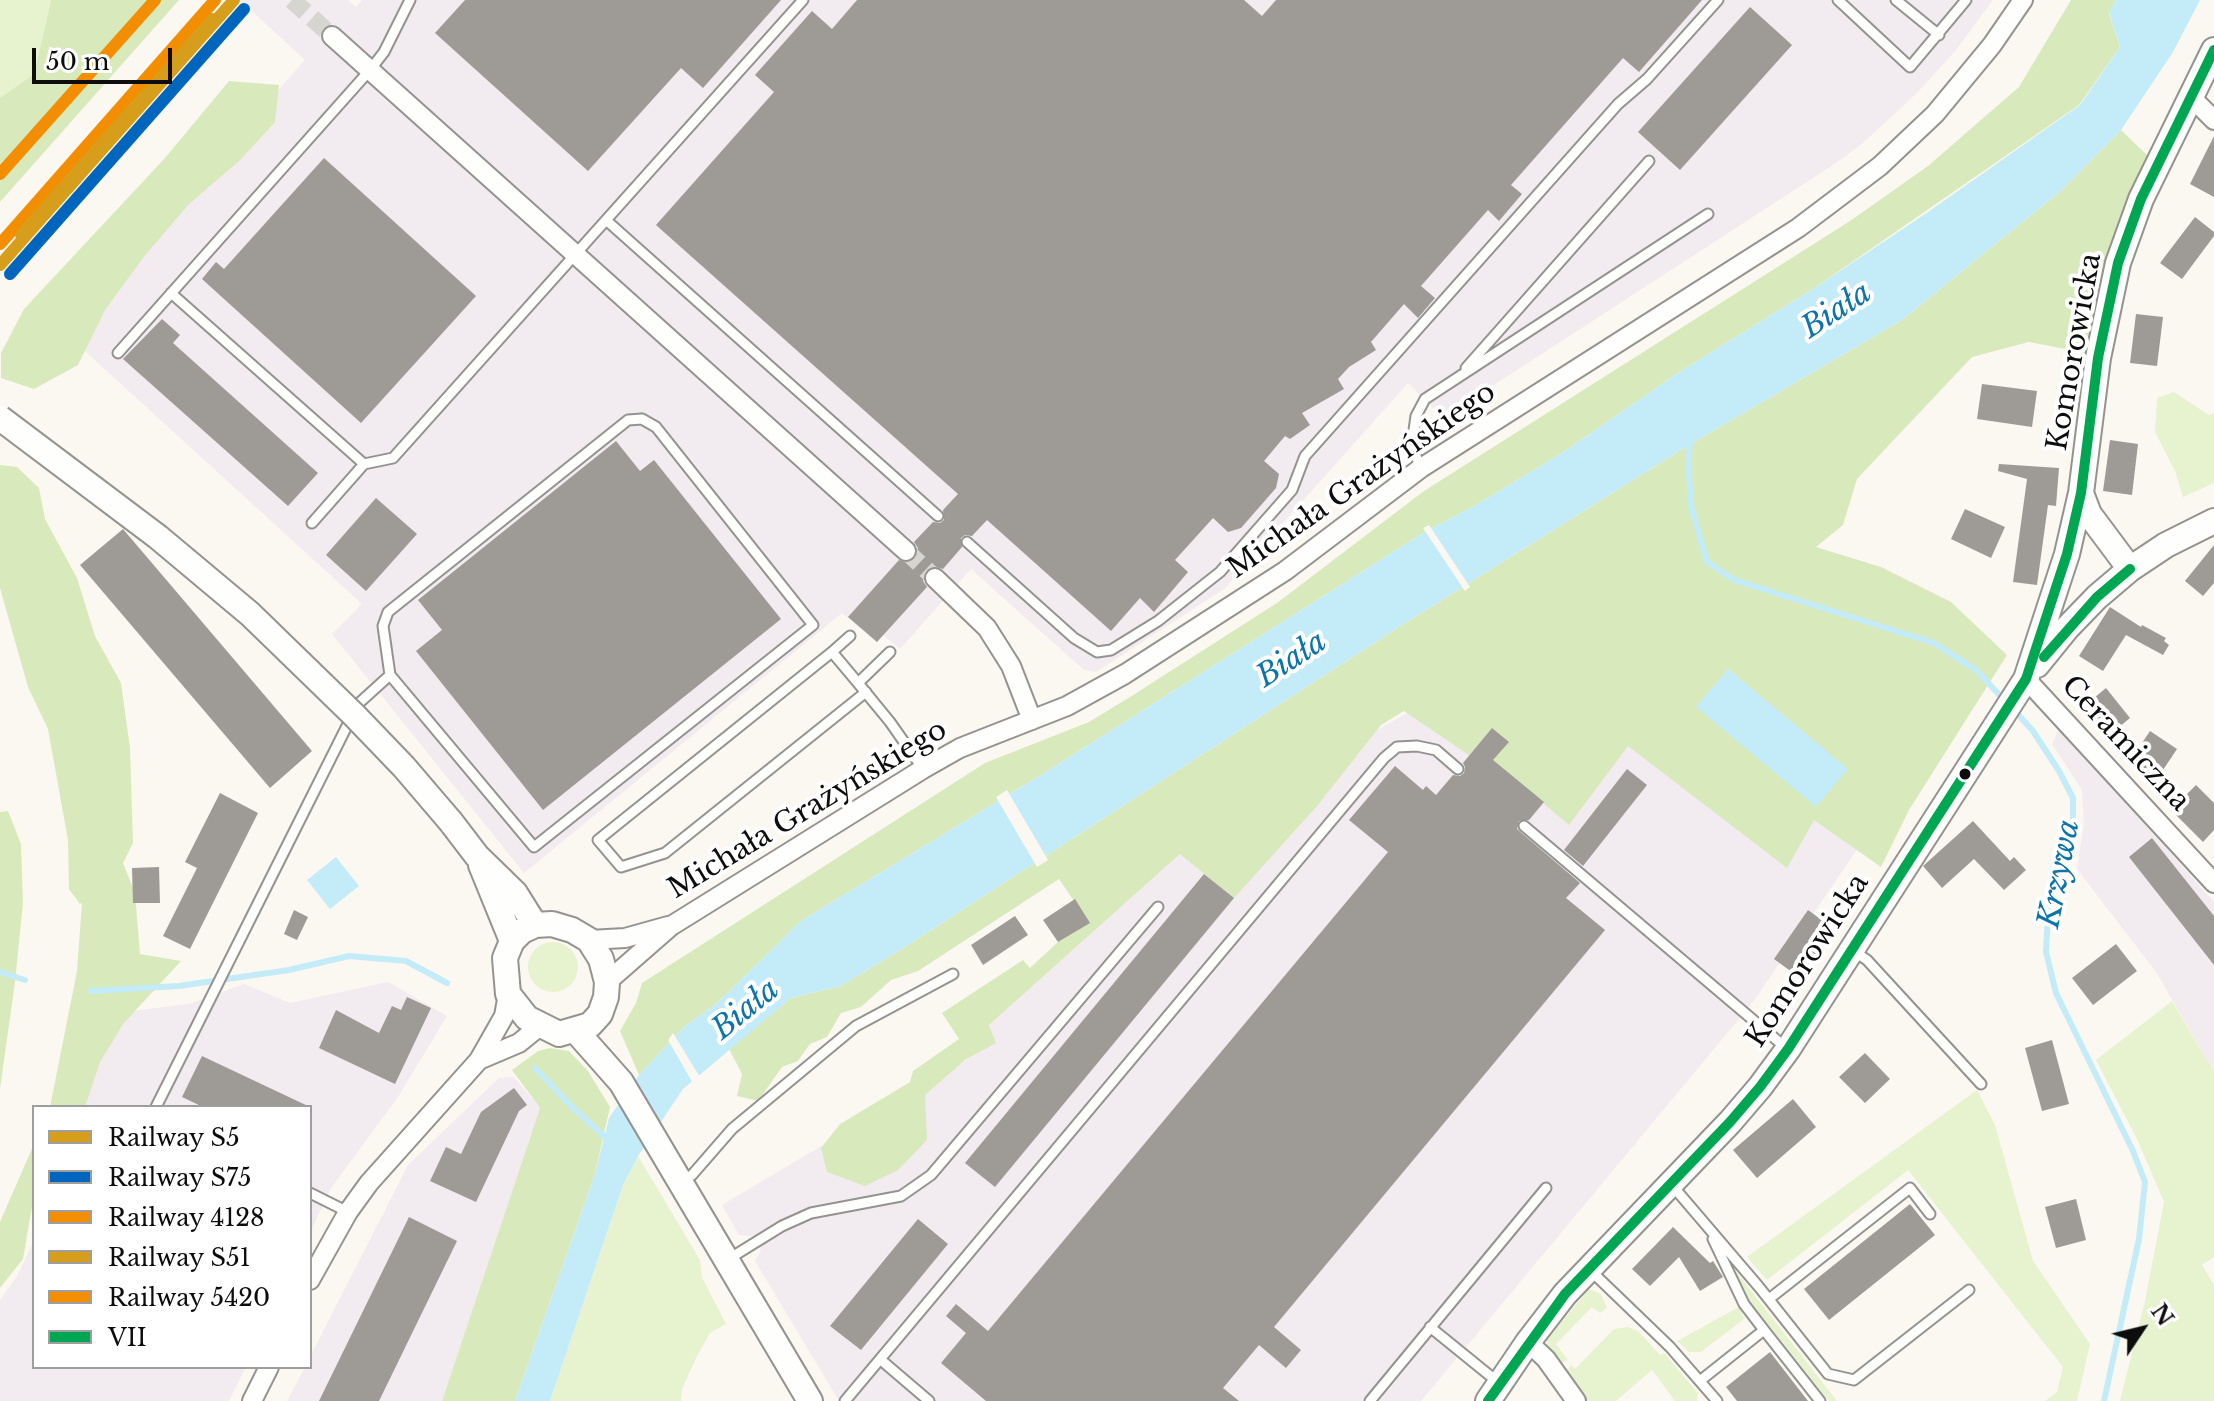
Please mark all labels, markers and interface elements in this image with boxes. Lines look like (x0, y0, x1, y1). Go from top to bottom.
scale bar (36, 32, 176, 82)
text: 50 m (46, 47, 109, 76)
street label: Komorowicka (2041, 251, 2109, 453)
water label: Biała (1795, 275, 1879, 347)
street label: Michała Grażyńskiego (1222, 376, 1502, 586)
water label: Biała (1250, 624, 1334, 696)
street label: Ceramiczna (2054, 670, 2196, 818)
street label: Michała Grażyńskiego (663, 713, 953, 907)
unlabelled marker (1957, 766, 1973, 782)
water label: Krzywa (2032, 817, 2088, 931)
street label: Komorowicka (1740, 868, 1876, 1054)
water label: Biała (705, 972, 787, 1048)
legend (32, 1105, 312, 1369)
text: Railway S5 (108, 1123, 240, 1152)
text: Railway S75 (108, 1163, 251, 1192)
text: Railway 4128 (108, 1203, 265, 1232)
text: Railway S51 (108, 1243, 250, 1272)
text: Railway 5420 (108, 1283, 270, 1312)
north arrow (2102, 1289, 2182, 1369)
text: N (2145, 1299, 2179, 1331)
text: VII (108, 1323, 147, 1352)

